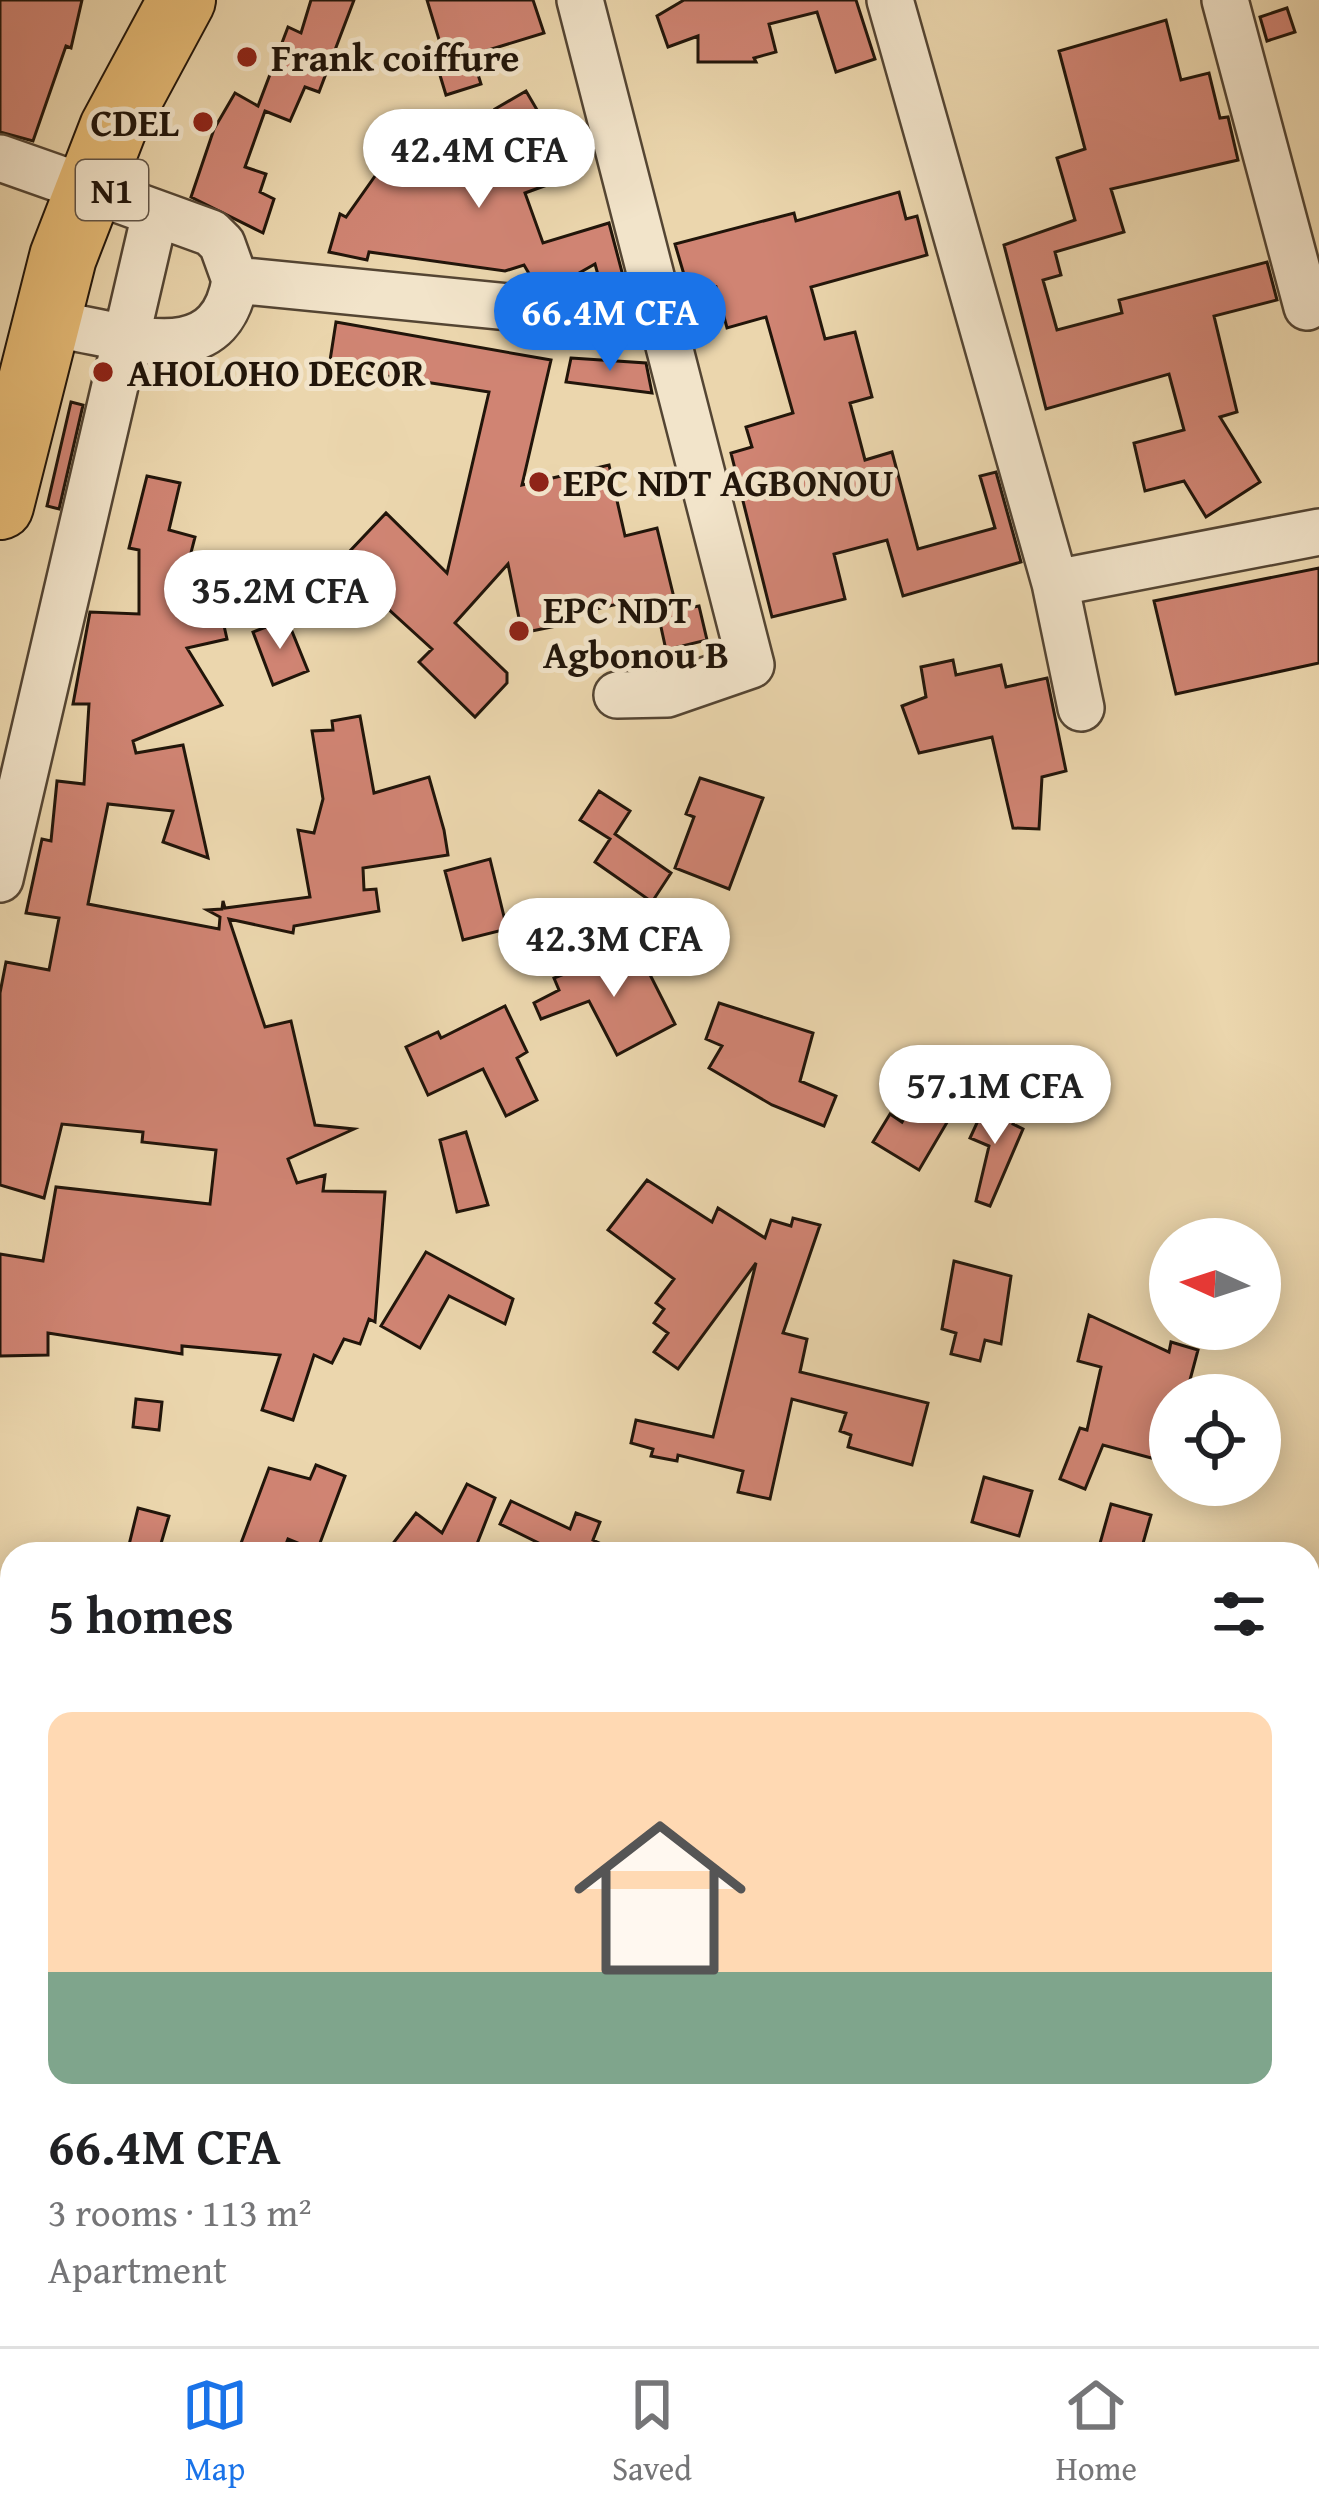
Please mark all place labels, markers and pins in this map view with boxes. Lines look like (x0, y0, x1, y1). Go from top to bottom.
place label: Frank coiffure (271, 28, 519, 85)
marker: Frank coiffure (234, 44, 260, 70)
place label: CDEL (90, 93, 179, 150)
marker: CDEL (190, 109, 216, 135)
pin: 42.4M CFA (342, 109, 616, 211)
pin: 66.4M CFA (473, 272, 747, 374)
place label: AHOLOHO DECOR (127, 343, 426, 400)
marker: AHOLOHO DECOR (90, 359, 116, 385)
place label: EPC NDT AGBONOU (563, 453, 894, 510)
marker: EPC NDT AGBONOU (526, 469, 552, 495)
pin: 35.2M CFA (143, 550, 417, 652)
place label: EPC NDT Agbonou B (543, 580, 729, 682)
marker: EPC NDT Agbonou B (506, 618, 532, 644)
pin: 42.3M CFA (477, 898, 751, 1000)
pin: 57.1M CFA (858, 1045, 1132, 1147)

